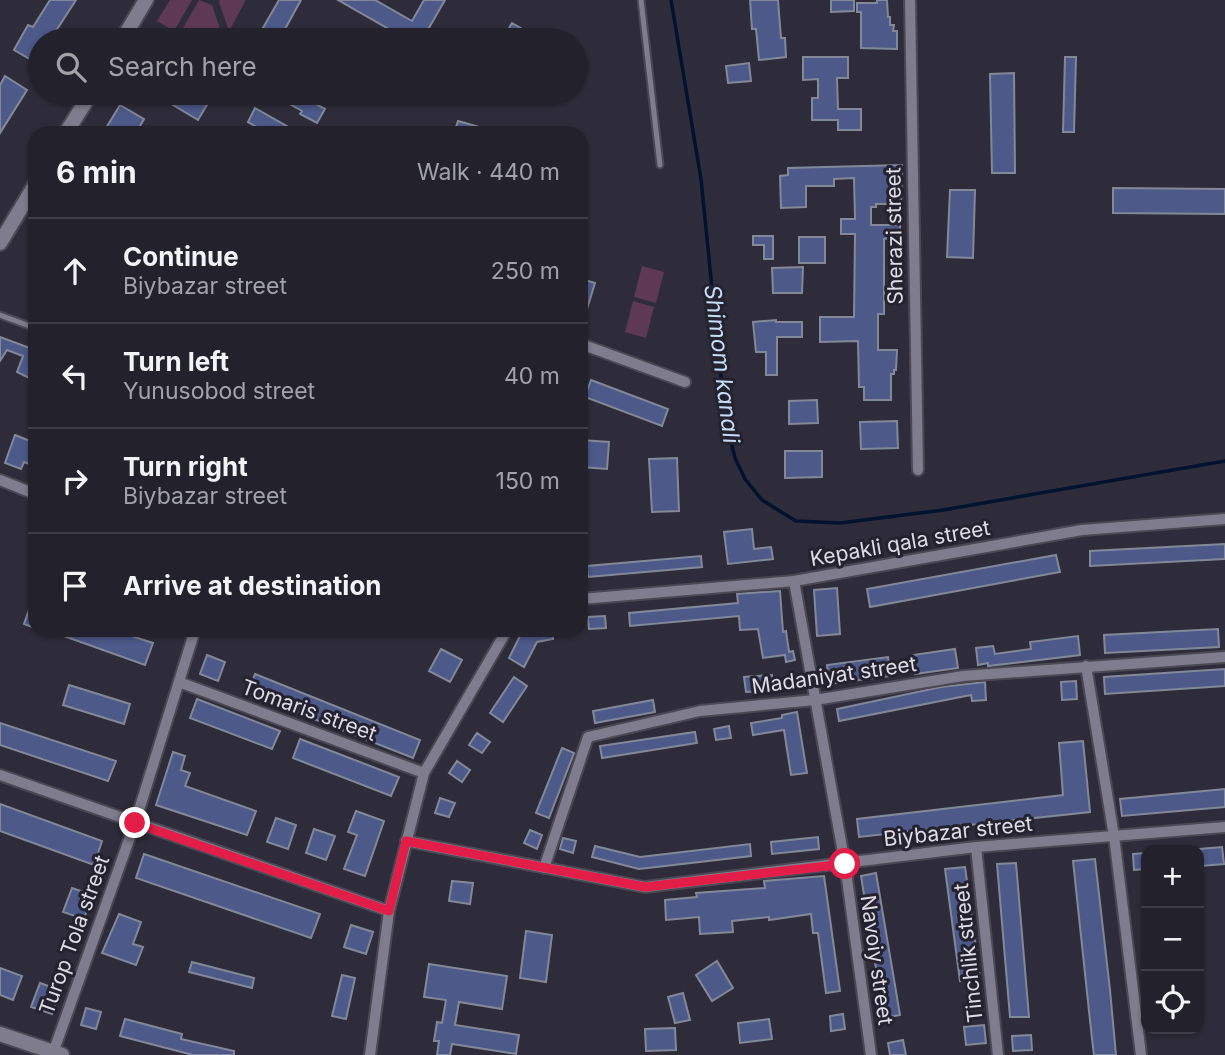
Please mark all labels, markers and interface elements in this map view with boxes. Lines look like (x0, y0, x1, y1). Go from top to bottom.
search box (28, 28, 588, 105)
icon: search (52, 48, 90, 86)
text: Search here (108, 51, 257, 82)
text: 6 min (56, 154, 137, 190)
text: Walk · 440 m (417, 158, 560, 186)
street label: Sherazi street (880, 167, 908, 305)
text: Continue (123, 241, 239, 272)
icon: ahead (56, 252, 94, 290)
text: 250 m (491, 257, 560, 285)
text: Biybazar street (123, 272, 287, 300)
water label: Shimom kanali (698, 283, 746, 445)
text: Turn left (123, 346, 229, 377)
icon: left (56, 357, 94, 395)
text: 40 m (504, 362, 560, 390)
text: Yunusobod street (123, 377, 315, 405)
text: Turn right (123, 451, 248, 482)
icon: right (56, 462, 94, 500)
text: 150 m (496, 467, 560, 495)
text: Biybazar street (123, 482, 287, 510)
street label: Kepakli qala street (808, 515, 992, 571)
icon: arrive (56, 567, 94, 605)
text: Arrive at destination (123, 570, 382, 601)
street label: Madaniyat street (750, 651, 918, 699)
street label: Tomaris street (238, 674, 380, 746)
route end (119, 807, 150, 838)
street label: Biybazar street (882, 811, 1034, 851)
map controls (1141, 845, 1204, 1034)
button: + (1141, 845, 1204, 908)
route start (829, 848, 860, 879)
street label: Turop Tola street (34, 852, 114, 1018)
street label: Tinchlik street (948, 882, 988, 1024)
street label: Navoiy street (856, 893, 899, 1027)
button: − (1141, 908, 1204, 971)
button: locate (1141, 971, 1204, 1034)

